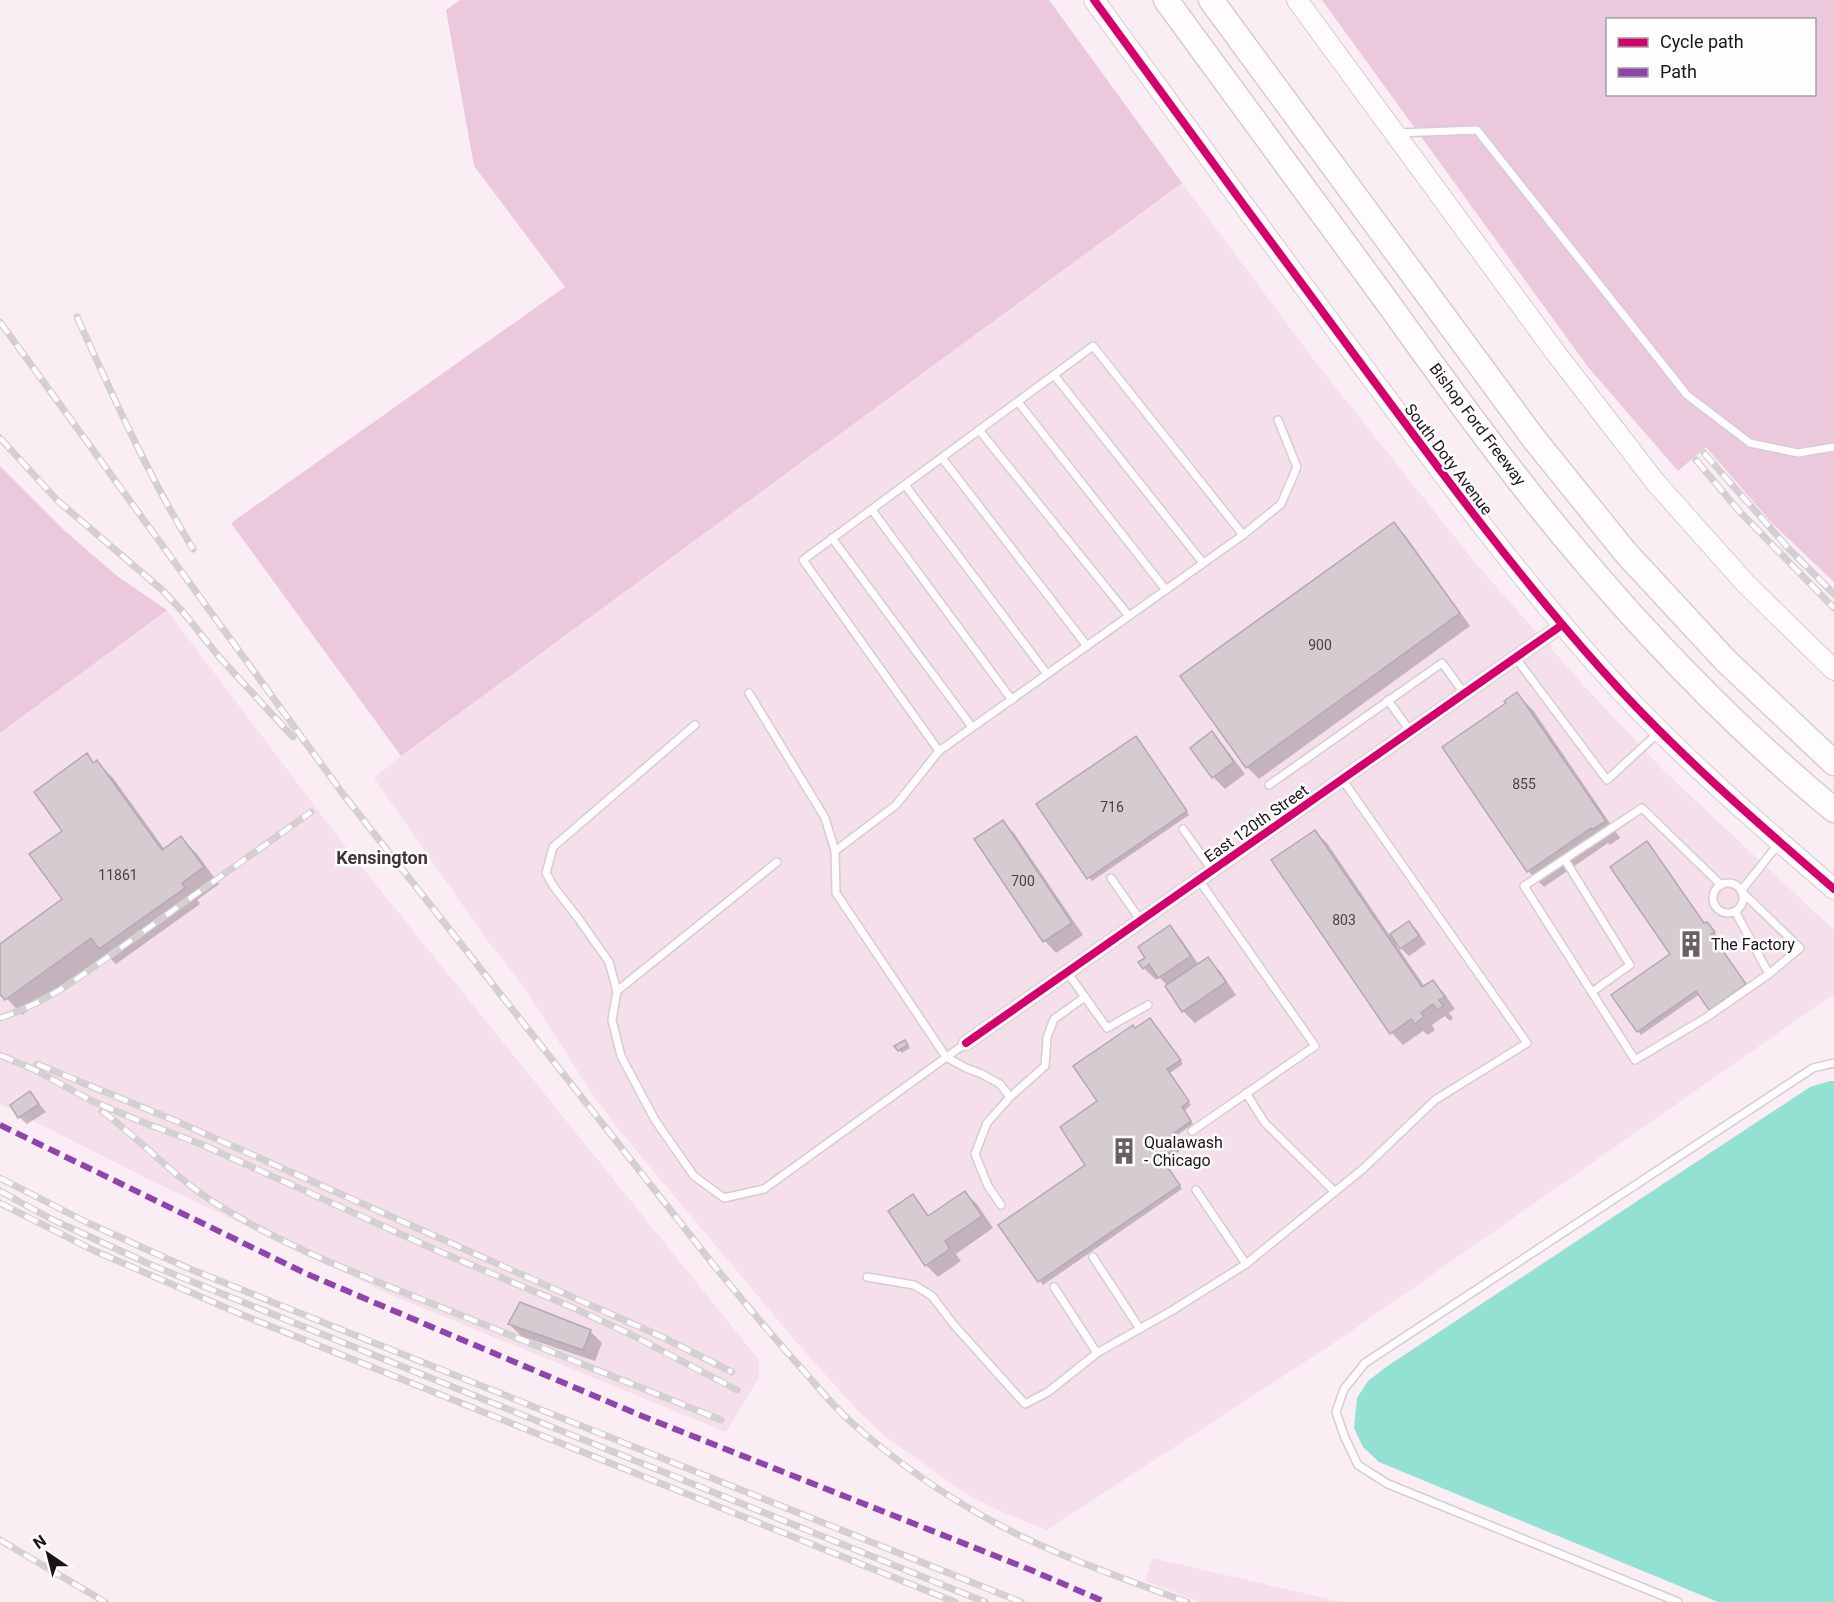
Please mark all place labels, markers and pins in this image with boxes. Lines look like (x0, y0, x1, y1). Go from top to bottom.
building icon: The Factory (1676, 929, 1706, 959)
place label: The Factory (1711, 935, 1795, 954)
place label: Qualawash - Chicago (1144, 1133, 1223, 1170)
building icon: Qualawash - Chicago (1109, 1136, 1139, 1166)

